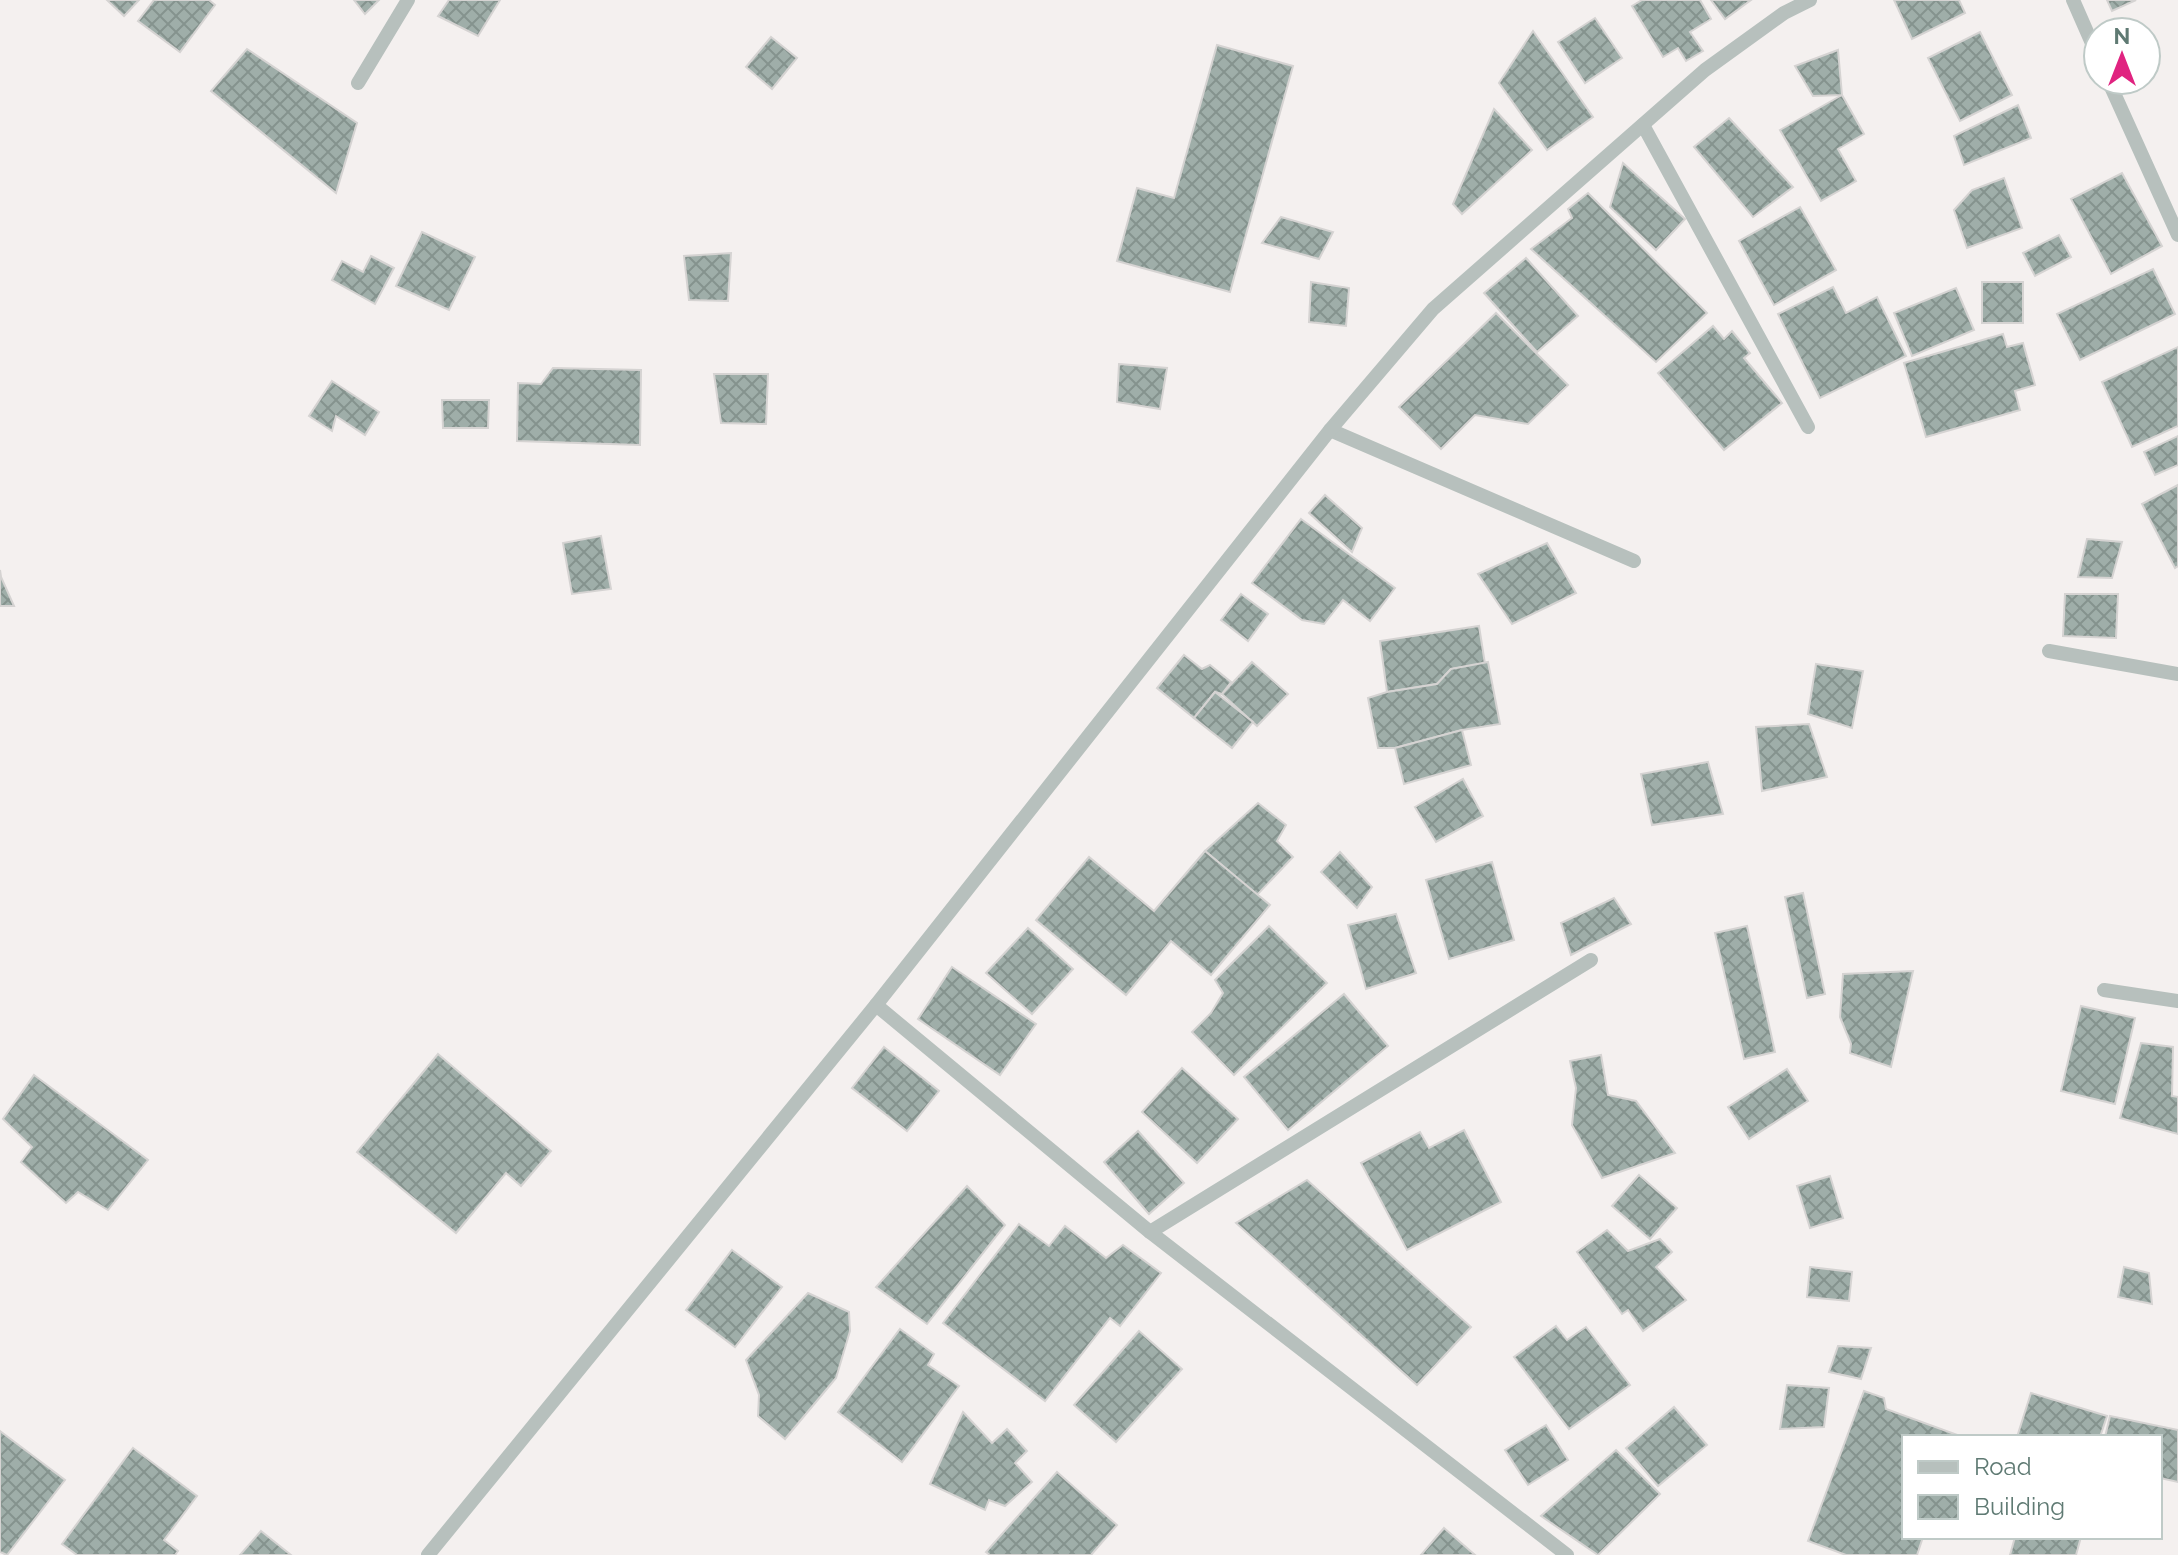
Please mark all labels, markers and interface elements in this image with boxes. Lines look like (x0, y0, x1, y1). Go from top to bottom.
north arrow (2082, 16, 2162, 96)
text: N (2114, 23, 2130, 49)
legend (1902, 1435, 2162, 1539)
text: Road (1974, 1452, 2032, 1481)
text: Building (1974, 1492, 2065, 1521)

